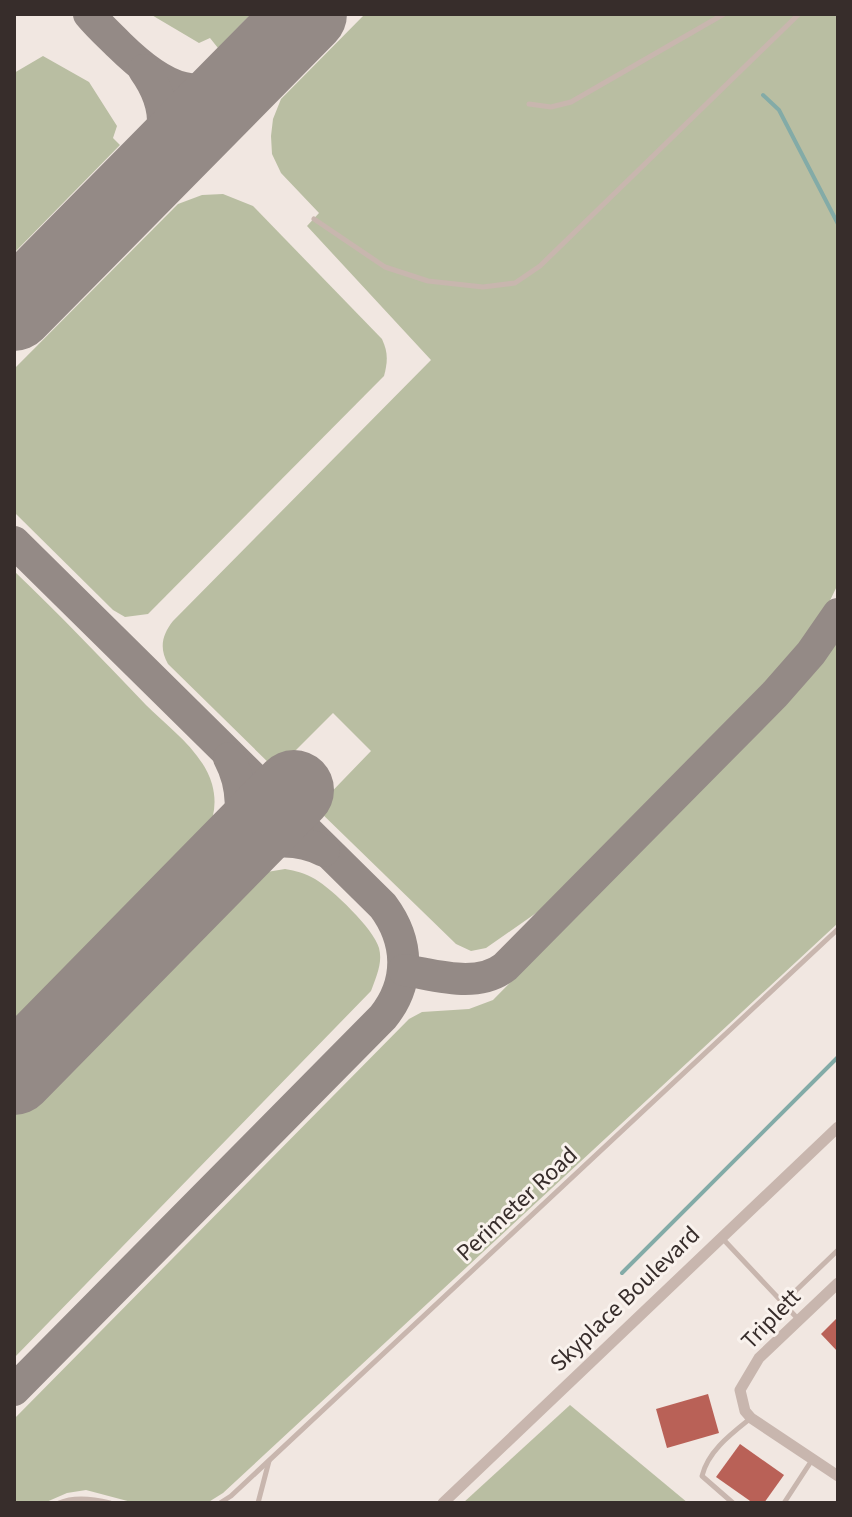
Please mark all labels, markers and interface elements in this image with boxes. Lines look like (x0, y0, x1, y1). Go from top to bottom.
street label: Perimeter Road (448, 1138, 586, 1270)
street label: Skyplace Boulevard (542, 1218, 708, 1380)
street label: Triplett (733, 1281, 809, 1357)

